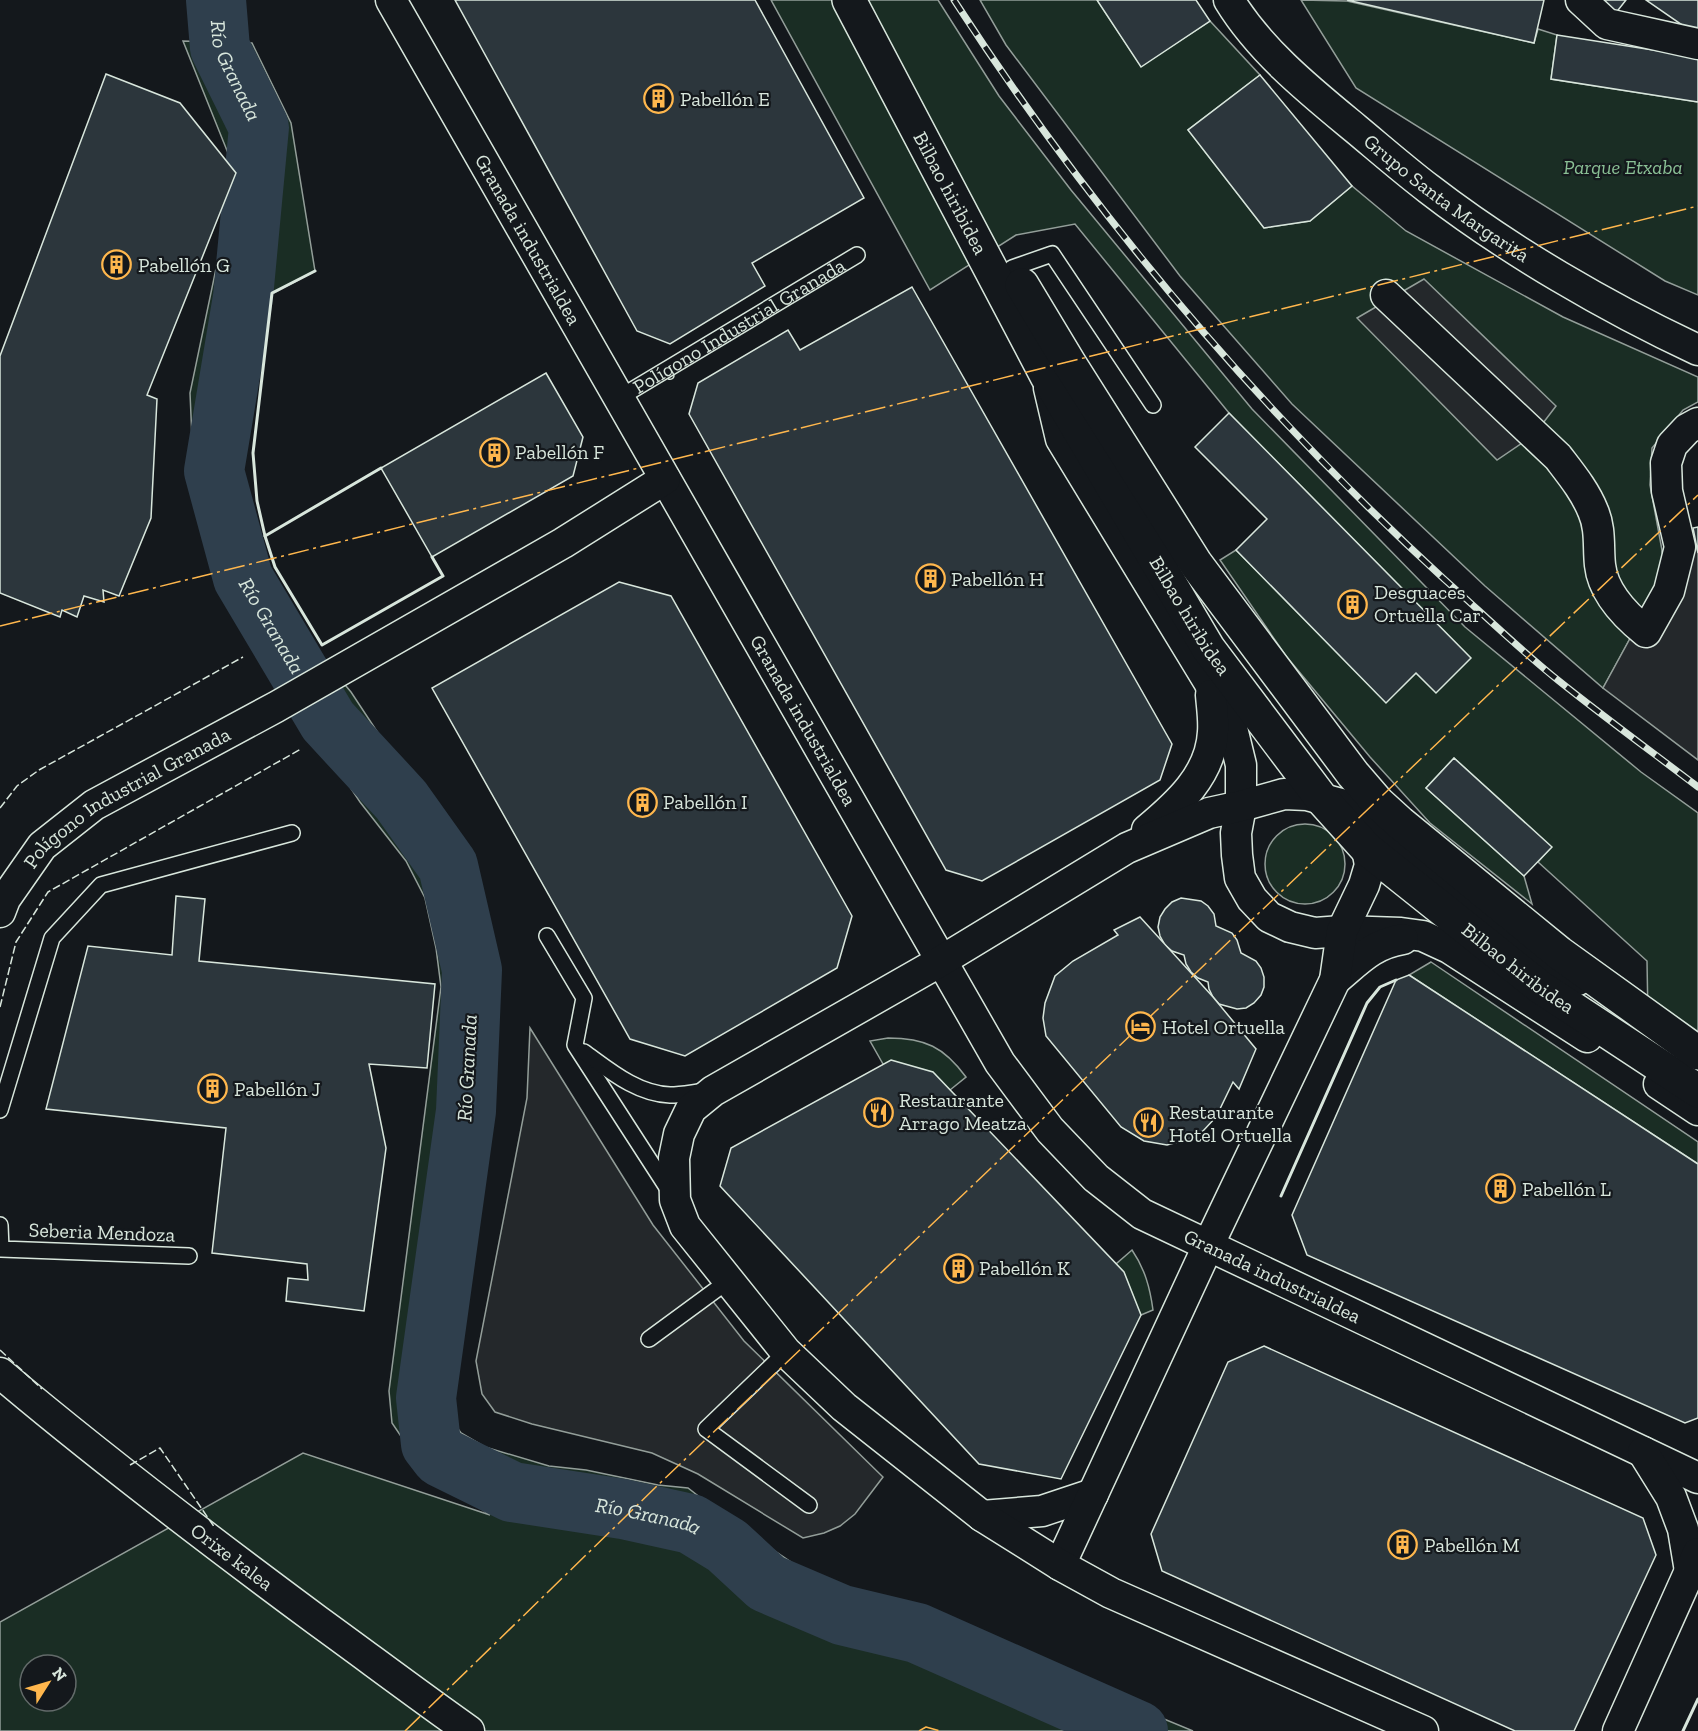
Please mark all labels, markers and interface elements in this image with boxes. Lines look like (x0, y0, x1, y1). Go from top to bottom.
water label: Río Granada (206, 19, 267, 125)
building icon: Pabellón E (643, 83, 675, 115)
place label: Pabellón E (680, 87, 770, 111)
street label: Bilbao hiribidea (908, 127, 993, 259)
street label: Grupo Santa Margarita (1359, 129, 1534, 267)
street label: Granada industrialdea (470, 150, 587, 329)
park label: Parque Etxaba (1563, 155, 1683, 179)
building icon: Pabellón G (101, 249, 133, 281)
place label: Pabellón G (138, 253, 230, 277)
street label: Polígono Industrial Granada (629, 253, 850, 399)
building icon: Pabellón F (478, 436, 510, 468)
place label: Pabellón F (515, 440, 604, 464)
street label: Bilbao hiribidea (1144, 552, 1236, 680)
building icon: Pabellón H (914, 563, 946, 595)
place label: Pabellón H (951, 567, 1044, 591)
water label: Río Granada (234, 573, 310, 678)
place label: Desguaces Ortuella Car (1374, 580, 1481, 627)
building icon: Desguaces Ortuella Car (1337, 588, 1369, 620)
street label: Granada industrialdea (745, 631, 862, 810)
street label: Polígono Industrial Granada (18, 722, 235, 873)
building icon: Pabellón I (626, 786, 658, 818)
place label: Pabellón I (663, 790, 747, 814)
street label: Bilbao hiribidea (1457, 917, 1579, 1019)
hotel icon: Hotel Ortuella (1125, 1011, 1157, 1043)
water label: Río Granada (451, 1014, 482, 1122)
place label: Hotel Ortuella (1162, 1015, 1285, 1039)
building icon: Pabellón J (197, 1073, 229, 1105)
place label: Pabellón J (234, 1077, 321, 1101)
place label: Restaurante Arrago Meatza (899, 1088, 1027, 1135)
restaurant icon: Restaurante Arrago Meatza (862, 1096, 894, 1128)
place label: Restaurante Hotel Ortuella (1169, 1100, 1292, 1147)
restaurant icon: Restaurante Hotel Ortuella (1132, 1107, 1164, 1139)
building icon: Pabellón L (1485, 1173, 1517, 1205)
place label: Pabellón L (1522, 1177, 1611, 1201)
street label: Seberia Mendoza (28, 1217, 176, 1247)
street label: Granada industrialdea (1180, 1224, 1365, 1328)
building icon: Pabellón K (942, 1252, 974, 1284)
place label: Pabellón K (979, 1256, 1070, 1280)
water label: Río Granada (594, 1492, 706, 1540)
street label: Orixe kalea (186, 1518, 278, 1596)
building icon: Pabellón M (1387, 1529, 1419, 1561)
place label: Pabellón M (1424, 1533, 1520, 1557)
north arrow (18, 1653, 78, 1713)
text: N (48, 1664, 71, 1685)

